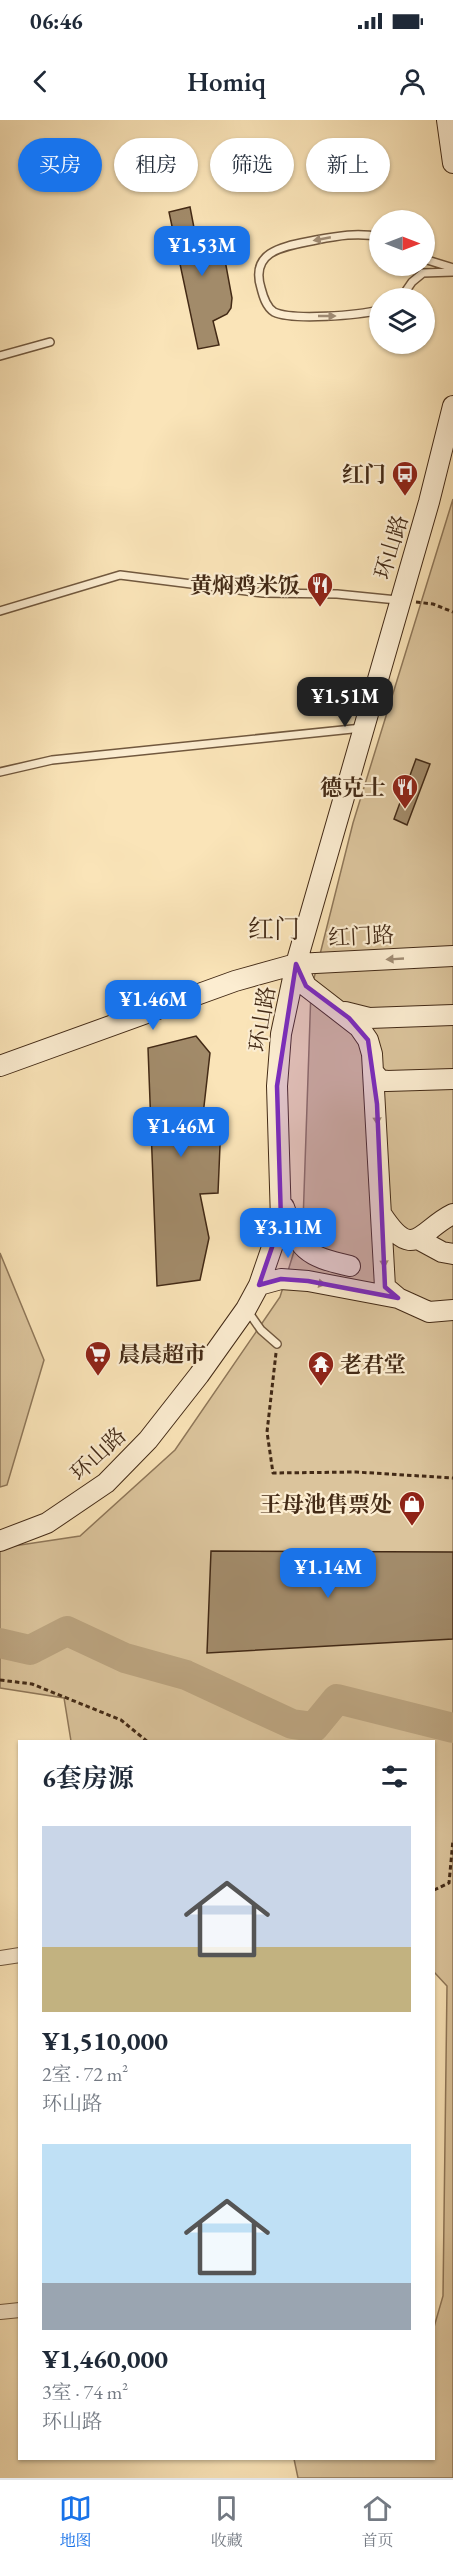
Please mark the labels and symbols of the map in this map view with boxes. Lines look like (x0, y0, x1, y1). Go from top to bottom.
north arrow (369, 210, 435, 276)
pin: ¥1.53M (153, 226, 251, 277)
one-way arrow (312, 235, 331, 244)
one-way arrow (318, 311, 337, 321)
bus stop icon: 红门 (390, 459, 420, 497)
place label: 红门 (342, 460, 386, 489)
street label: 环山路 (367, 511, 415, 583)
restaurant icon: 黄焖鸡米饭 (305, 570, 335, 608)
place label: 黄焖鸡米饭 (190, 571, 300, 600)
pin: ¥1.51M (296, 677, 394, 728)
restaurant icon: 德克士 (390, 772, 420, 810)
place label: 德克士 (320, 773, 386, 802)
district label: 红门 (248, 912, 300, 946)
street label: 红门路 (327, 920, 395, 952)
one-way arrow (385, 954, 404, 963)
pin: ¥1.46M (104, 980, 202, 1031)
street label: 环山路 (243, 984, 281, 1054)
pin: ¥1.46M (132, 1107, 230, 1158)
one-way arrow (373, 1107, 382, 1126)
pin: ¥3.11M (239, 1208, 337, 1259)
one-way arrow (379, 1250, 388, 1269)
one-way arrow (307, 1279, 326, 1288)
supermarket icon: 晨晨超市 (83, 1339, 113, 1377)
place label: 晨晨超市 (118, 1340, 206, 1369)
temple icon: 老君堂 (306, 1349, 336, 1387)
place label: 老君堂 (340, 1350, 406, 1379)
street label: 环山路 (64, 1421, 132, 1487)
shop icon: 王母池售票处 (397, 1489, 427, 1527)
place label: 王母池售票处 (260, 1490, 392, 1519)
pin: ¥1.14M (279, 1548, 377, 1599)

